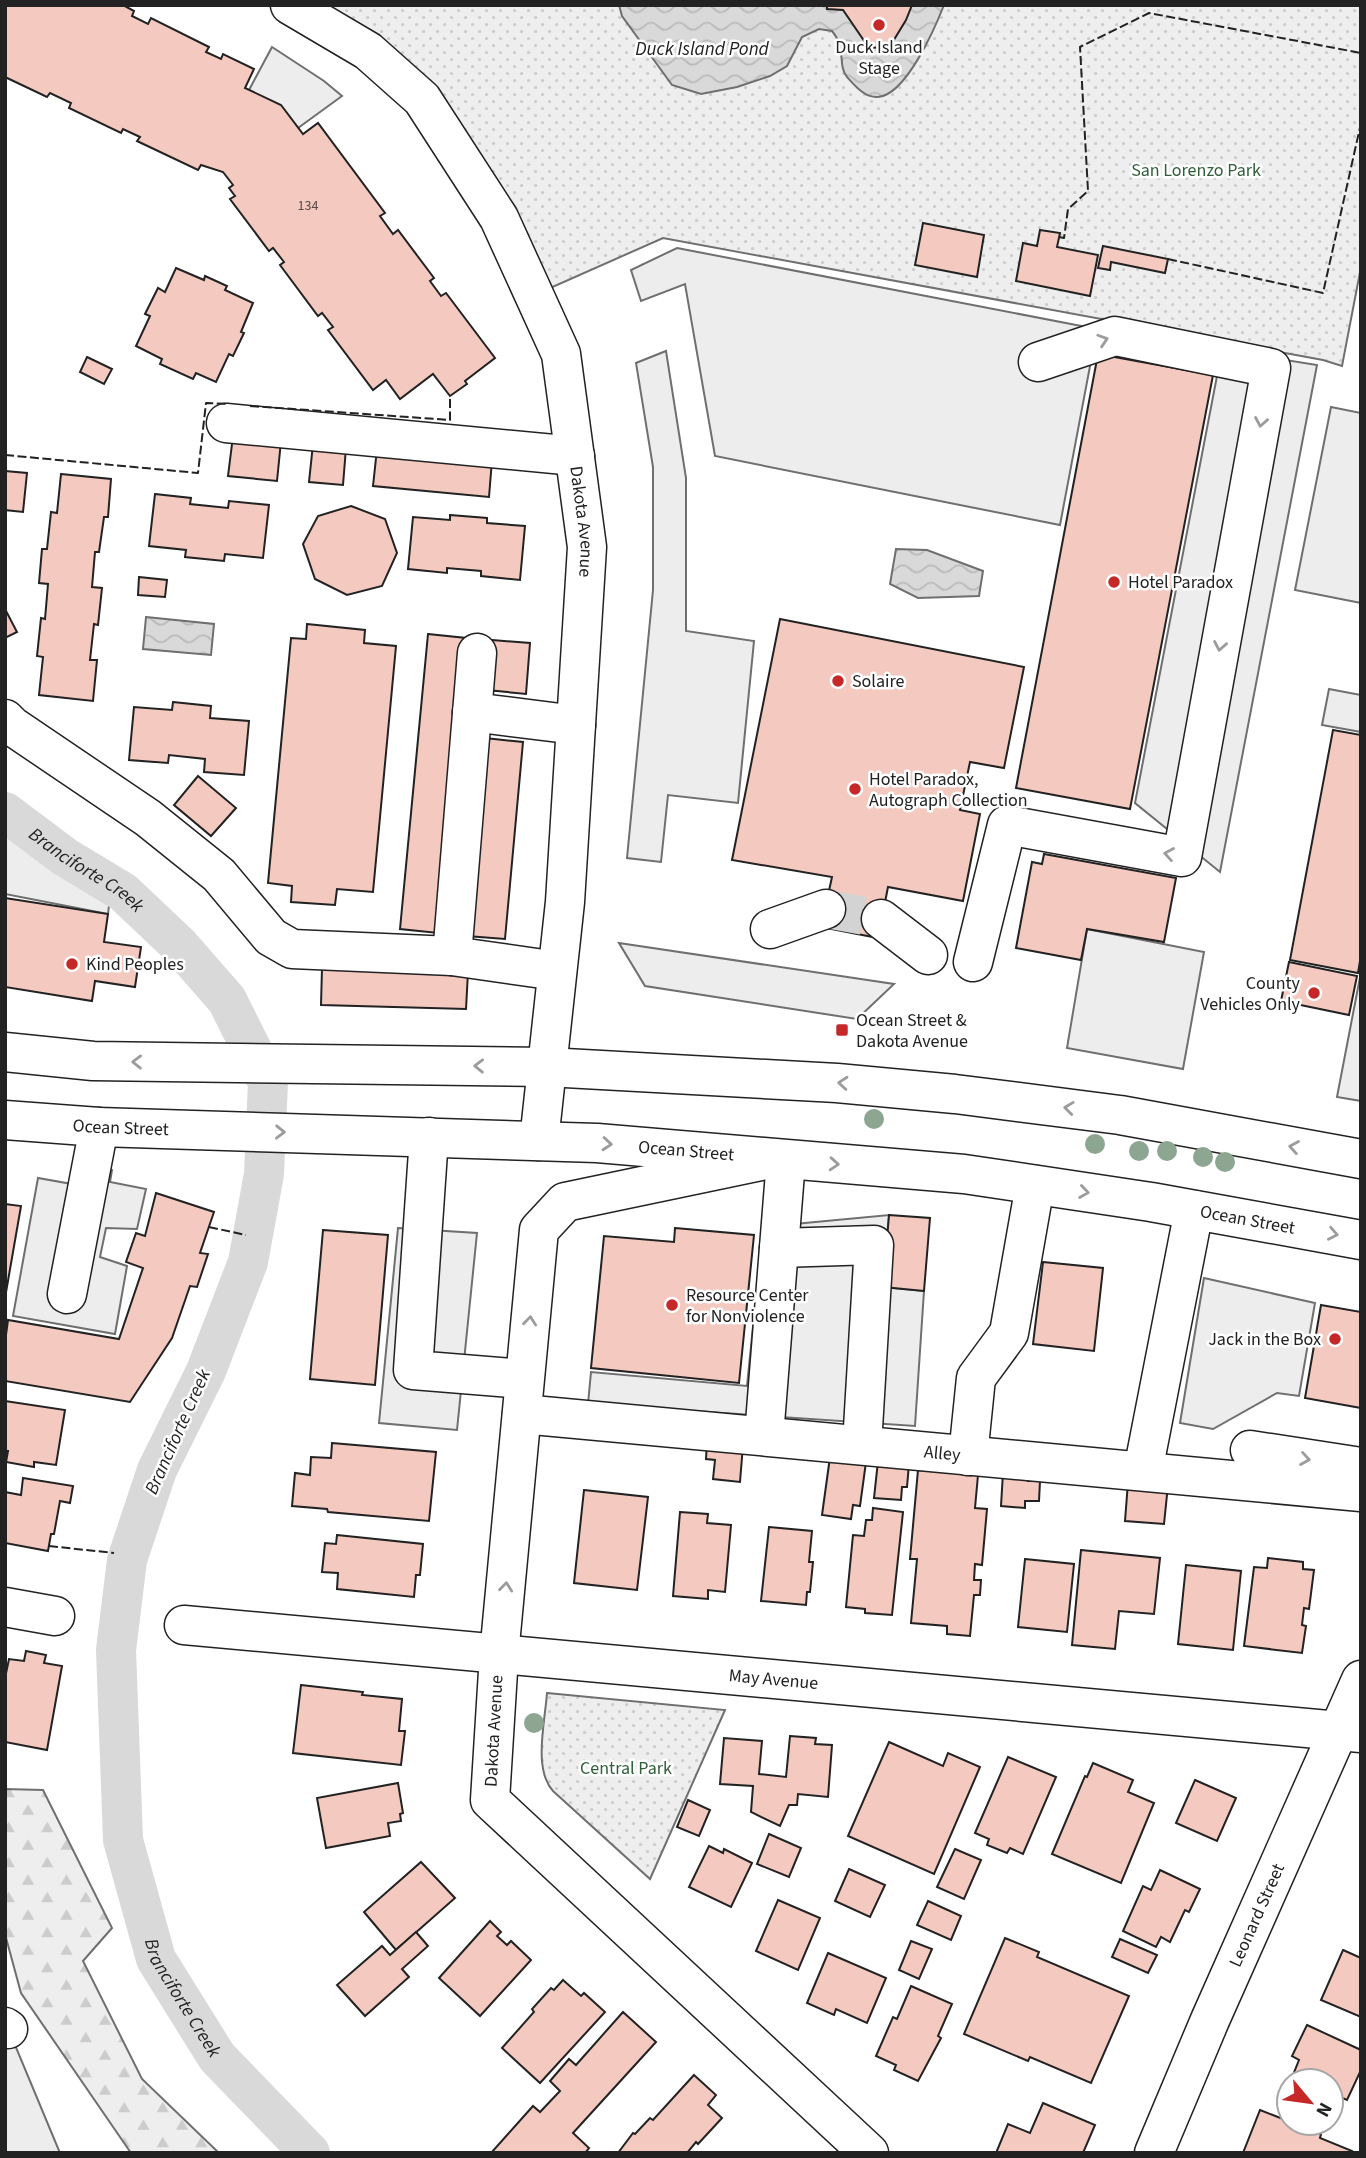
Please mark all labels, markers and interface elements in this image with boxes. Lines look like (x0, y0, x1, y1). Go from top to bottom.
marker: Duck Island Stage (871, 17, 887, 33)
place label: Duck Island Stage (835, 35, 923, 81)
water label: Duck Island Pond (635, 36, 770, 63)
park label: San Lorenzo Park (1131, 158, 1261, 183)
house number: 134 (298, 196, 318, 216)
one-way arrow (1096, 334, 1108, 349)
one-way arrow (1254, 416, 1269, 428)
street label: Dakota Avenue (564, 464, 600, 578)
place label: Hotel Paradox (1128, 570, 1233, 595)
marker: Hotel Paradox (1106, 574, 1122, 590)
one-way arrow (1213, 640, 1228, 652)
place label: Solaire (852, 669, 905, 694)
marker: Solaire (830, 673, 846, 689)
place label: Hotel Paradox, Autograph Collection (869, 767, 1028, 813)
marker: Hotel Paradox, Autograph Collection (847, 781, 863, 797)
water label: Branciforte Creek (23, 821, 151, 919)
one-way arrow (1163, 847, 1175, 862)
place label: Kind Peoples (86, 952, 184, 977)
marker: Kind Peoples (64, 956, 80, 972)
place label: County Vehicles Only (1200, 971, 1301, 1017)
marker: County Vehicles Only (1306, 985, 1322, 1001)
place label: Ocean Street & Dakota Avenue (856, 1008, 968, 1054)
marker: Ocean Street & Dakota Avenue (834, 1022, 850, 1038)
one-way arrow (131, 1054, 142, 1070)
one-way arrow (473, 1058, 483, 1074)
one-way arrow (838, 1076, 849, 1091)
one-way arrow (1064, 1101, 1075, 1116)
street label: Ocean Street (72, 1113, 169, 1142)
one-way arrow (276, 1124, 286, 1140)
street label: Ocean Street (637, 1134, 735, 1167)
one-way arrow (602, 1136, 613, 1151)
one-way arrow (1288, 1140, 1300, 1155)
one-way arrow (829, 1156, 840, 1171)
one-way arrow (1078, 1185, 1090, 1200)
street label: Ocean Street (1198, 1199, 1297, 1240)
one-way arrow (1327, 1226, 1339, 1241)
place label: Resource Center for Nonviolence (686, 1283, 809, 1329)
marker: Resource Center for Nonviolence (664, 1297, 680, 1313)
one-way arrow (522, 1315, 537, 1326)
place label: Jack in the Box (1208, 1327, 1321, 1352)
marker: Jack in the Box (1327, 1331, 1343, 1347)
water label: Branciforte Creek (138, 1364, 218, 1499)
street label: Alley (923, 1439, 962, 1467)
one-way arrow (1300, 1451, 1311, 1466)
one-way arrow (498, 1581, 513, 1592)
street label: May Avenue (728, 1663, 819, 1696)
street label: Dakota Avenue (479, 1674, 509, 1788)
park label: Central Park (580, 1756, 672, 1781)
street label: Leonard Street (1223, 1859, 1291, 1971)
water label: Branciforte Creek (137, 1935, 228, 2064)
north arrow (1275, 2067, 1345, 2137)
text: N (1309, 2097, 1338, 2122)

